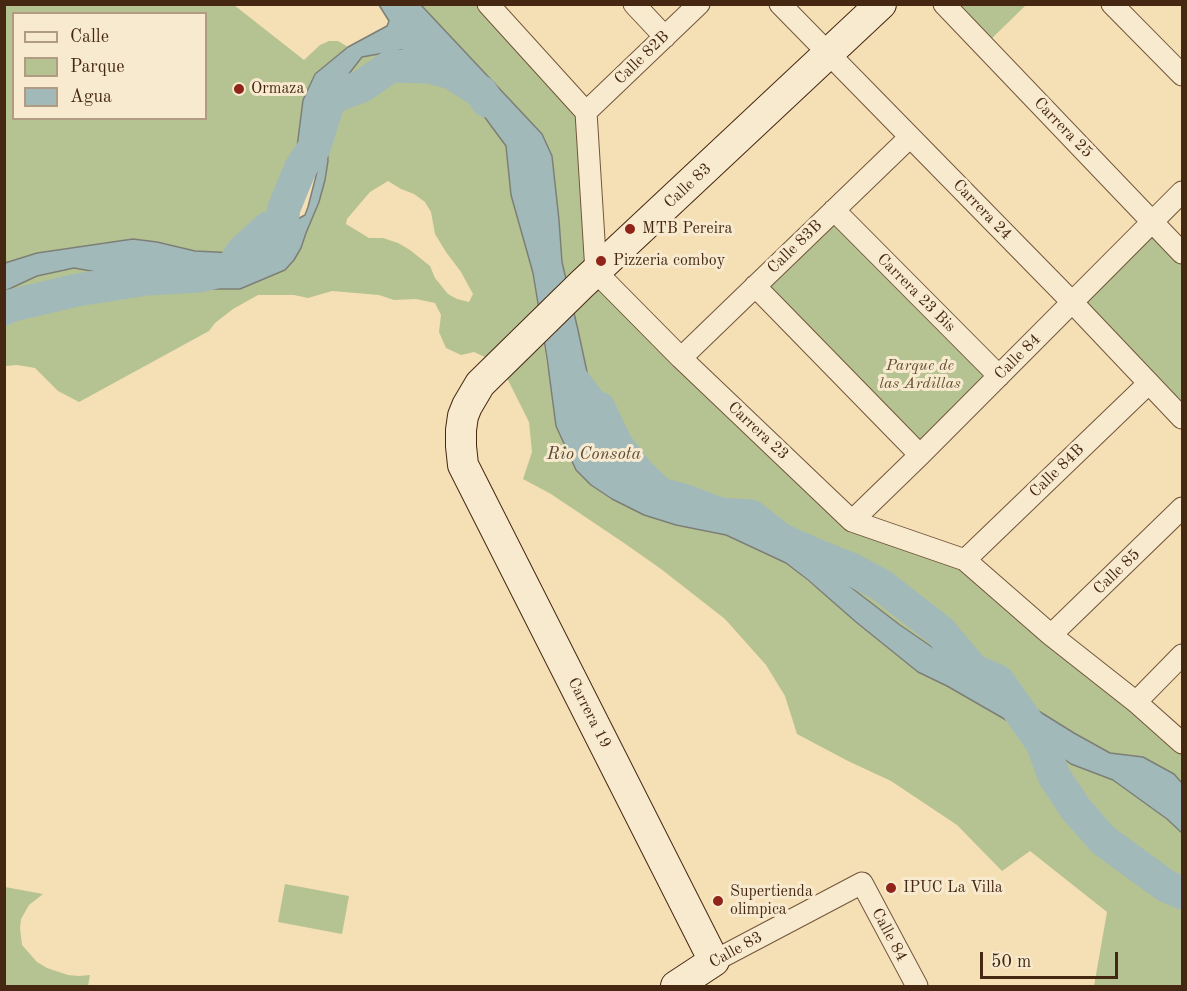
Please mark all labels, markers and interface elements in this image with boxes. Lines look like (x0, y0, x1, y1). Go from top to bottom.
legend (12, 12, 207, 120)
street label: Calle 82B (611, 27, 673, 89)
text: Calle (70, 28, 109, 46)
text: Parque (70, 58, 125, 76)
place label: Ormaza (251, 79, 304, 99)
marker: Ormaza (232, 82, 246, 96)
text: Agua (70, 88, 112, 106)
street label: Carrera 25 (1029, 94, 1097, 162)
street label: Calle 83 (660, 159, 716, 213)
street label: Carrera 24 (948, 176, 1016, 244)
street label: Calle 83B (764, 216, 826, 278)
place label: MTB Pereira (642, 219, 732, 239)
marker: MTB Pereira (623, 222, 637, 236)
street label: Carrera 23 Bis (873, 250, 959, 336)
place label: Pizzeria comboy (613, 251, 725, 271)
marker: Pizzeria comboy (594, 254, 608, 268)
street label: Calle 84 (991, 330, 1045, 384)
park label: Parque de las Ardillas (879, 356, 961, 394)
street label: Carrera 23 (723, 398, 793, 464)
street label: Calle 84B (1026, 440, 1088, 502)
water label: Rio Consota (547, 443, 641, 465)
street label: Calle 85 (1090, 545, 1144, 599)
street label: Carrera 19 (563, 675, 615, 751)
place label: IPUC La Villa (903, 878, 1003, 898)
marker: IPUC La Villa (884, 881, 898, 895)
place label: Supertienda olimpica (730, 882, 813, 920)
marker: Supertienda olimpica (711, 894, 725, 908)
street label: Calle 84 (867, 905, 911, 965)
street label: Calle 83 (706, 928, 766, 972)
scale bar (983, 940, 1121, 978)
text: 50 m (991, 953, 1031, 971)

